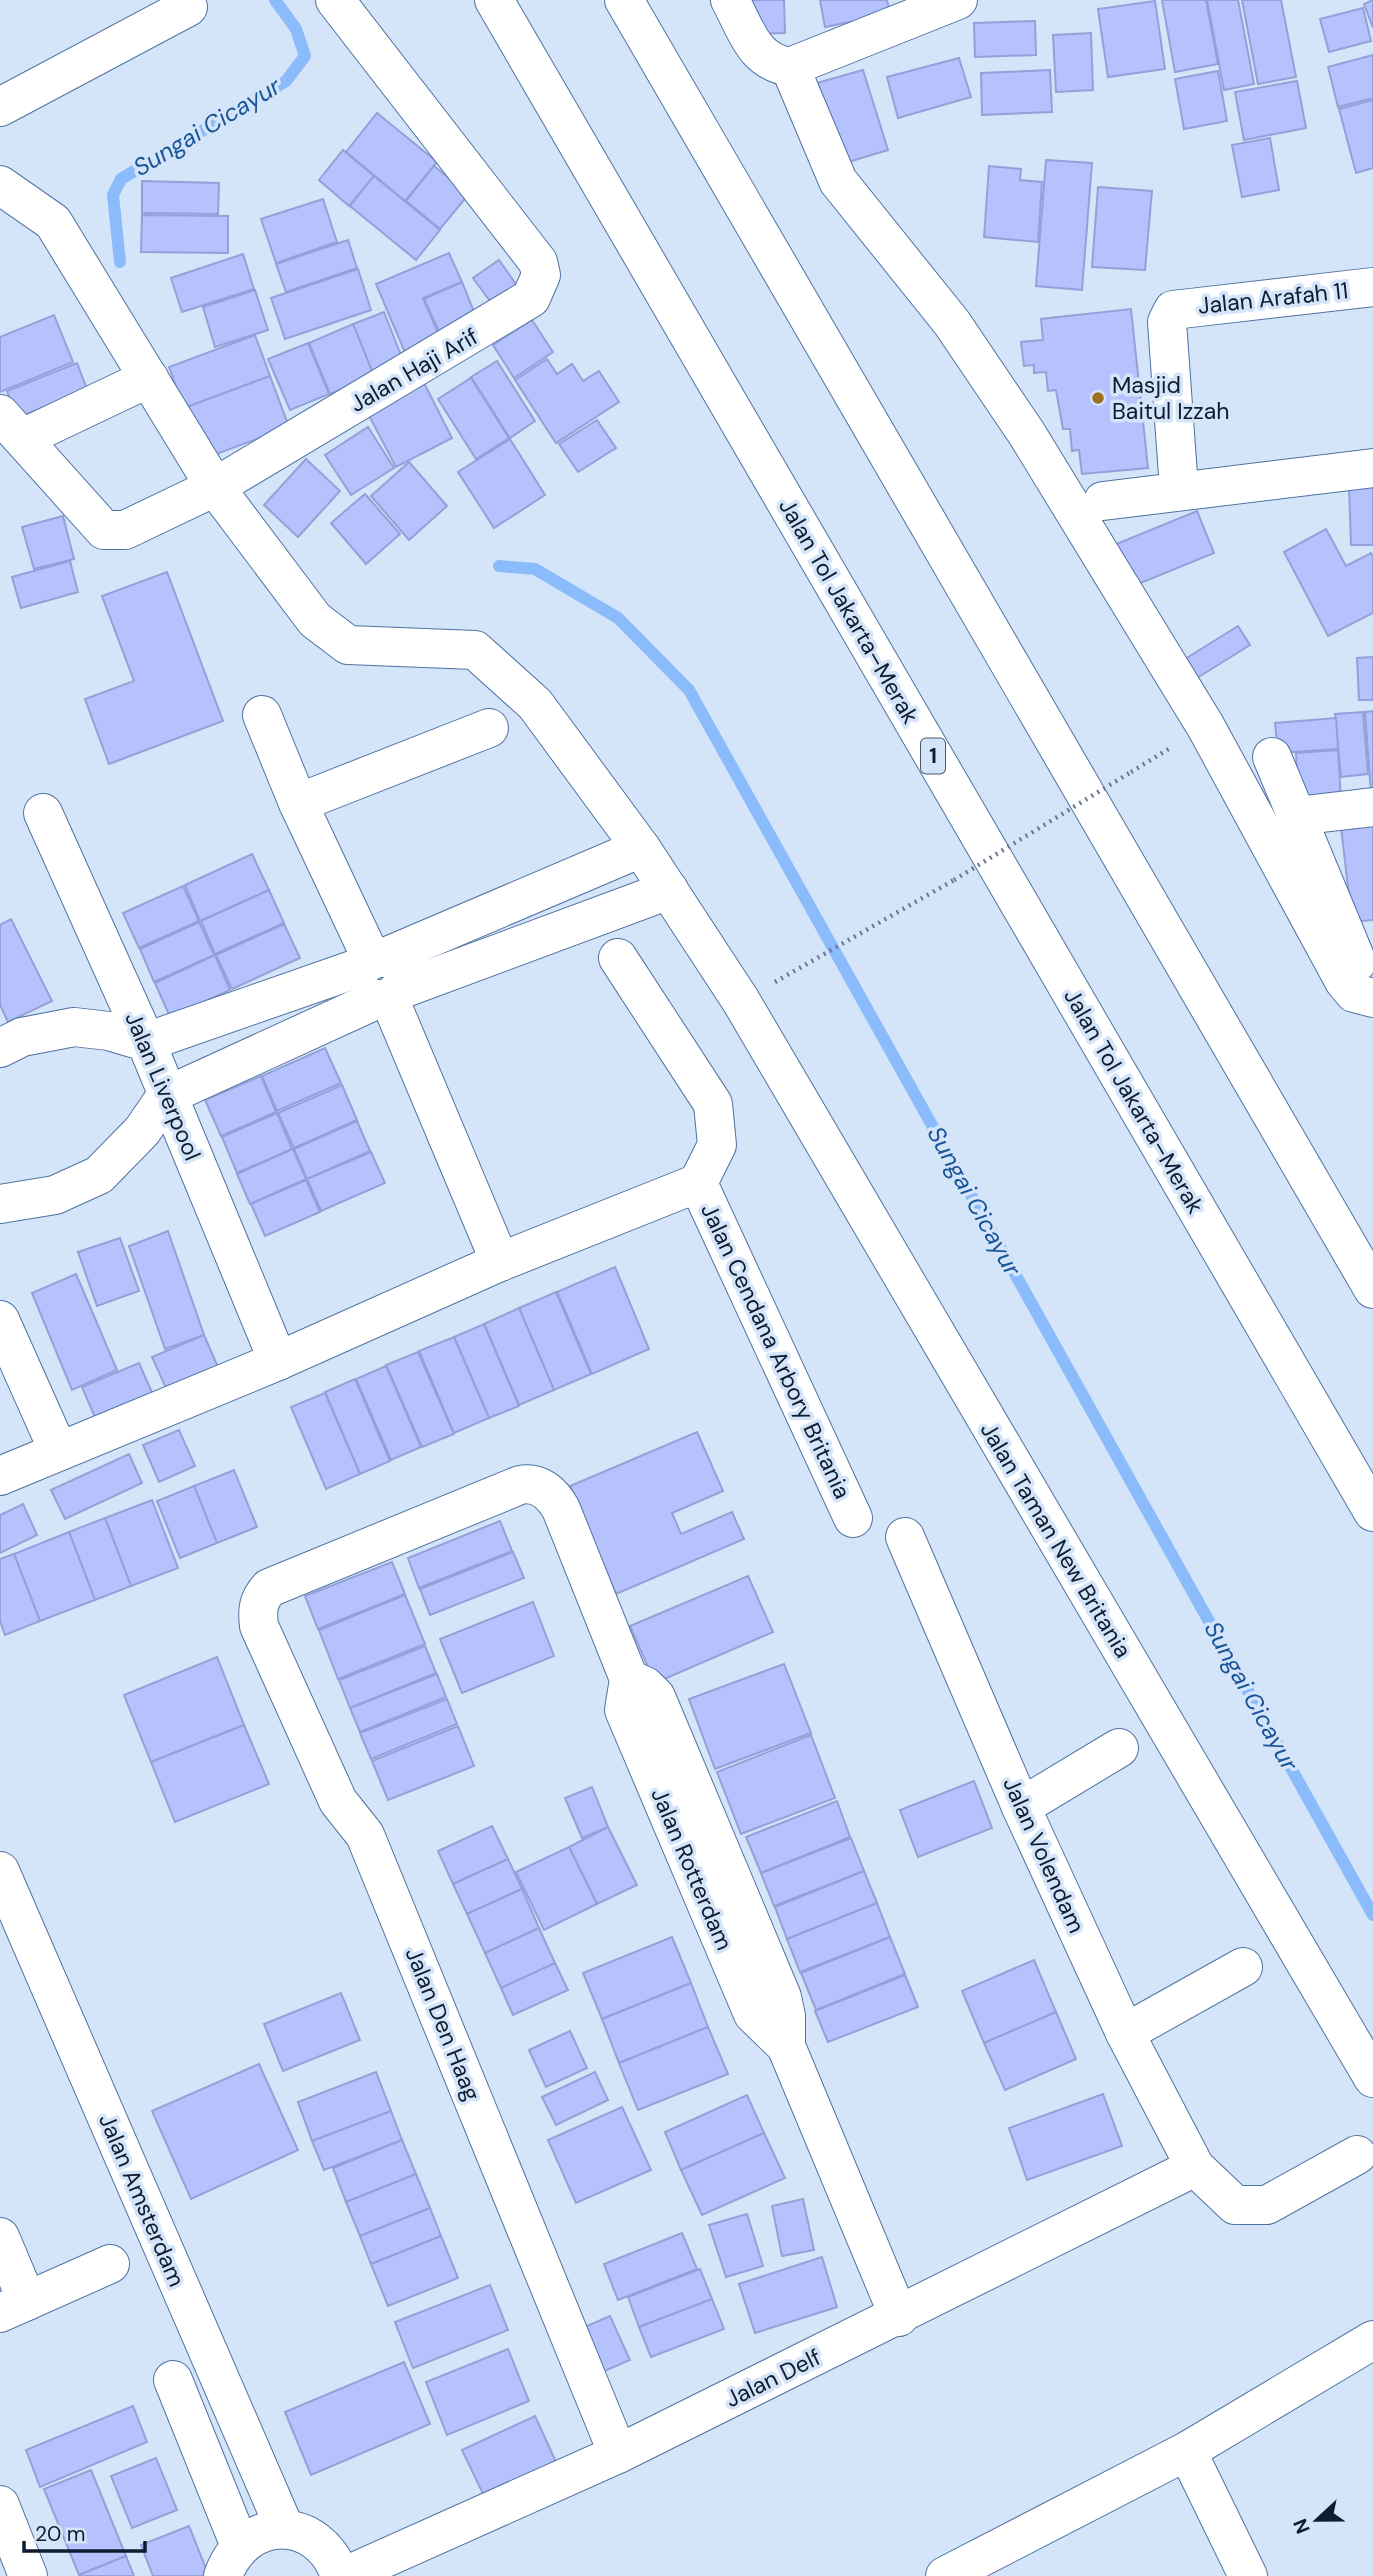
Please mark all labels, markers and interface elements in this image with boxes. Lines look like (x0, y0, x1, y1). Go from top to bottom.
water label: Sungai Cicayur (127, 70, 287, 183)
street label: Jalan Arafah 11 (1196, 275, 1350, 321)
street label: Jalan Haji Arif (344, 321, 484, 419)
place label: Masjid Baitul Izzah (1112, 370, 1230, 426)
marker: Masjid Baitul Izzah (1090, 390, 1106, 406)
street label: Jalan Tol Jakarta–Merak (772, 493, 926, 729)
road number: 1 (921, 738, 945, 774)
street label: Jalan Tol Jakarta–Merak (1057, 983, 1211, 1219)
street label: Jalan Liverpool (118, 1007, 208, 1165)
water label: Sungai Cicayur (921, 1121, 1029, 1282)
street label: Jalan Cendana Arbory Britania (694, 1199, 858, 1503)
street label: Jalan Taman New Britania (974, 1417, 1138, 1663)
water label: Sungai Cicayur (1198, 1616, 1306, 1777)
street label: Jalan Volendam (996, 1772, 1092, 1938)
street label: Jalan Rotterdam (644, 1783, 740, 1955)
street label: Jalan Den Haag (399, 1943, 487, 2105)
street label: Jalan Amsterdam (92, 2109, 192, 2291)
street label: Jalan Delf (720, 2342, 826, 2414)
north arrow (1282, 2485, 1352, 2555)
scale bar (24, 2510, 145, 2554)
text: N (1288, 2515, 1316, 2537)
text: 20 m (35, 2520, 86, 2548)

